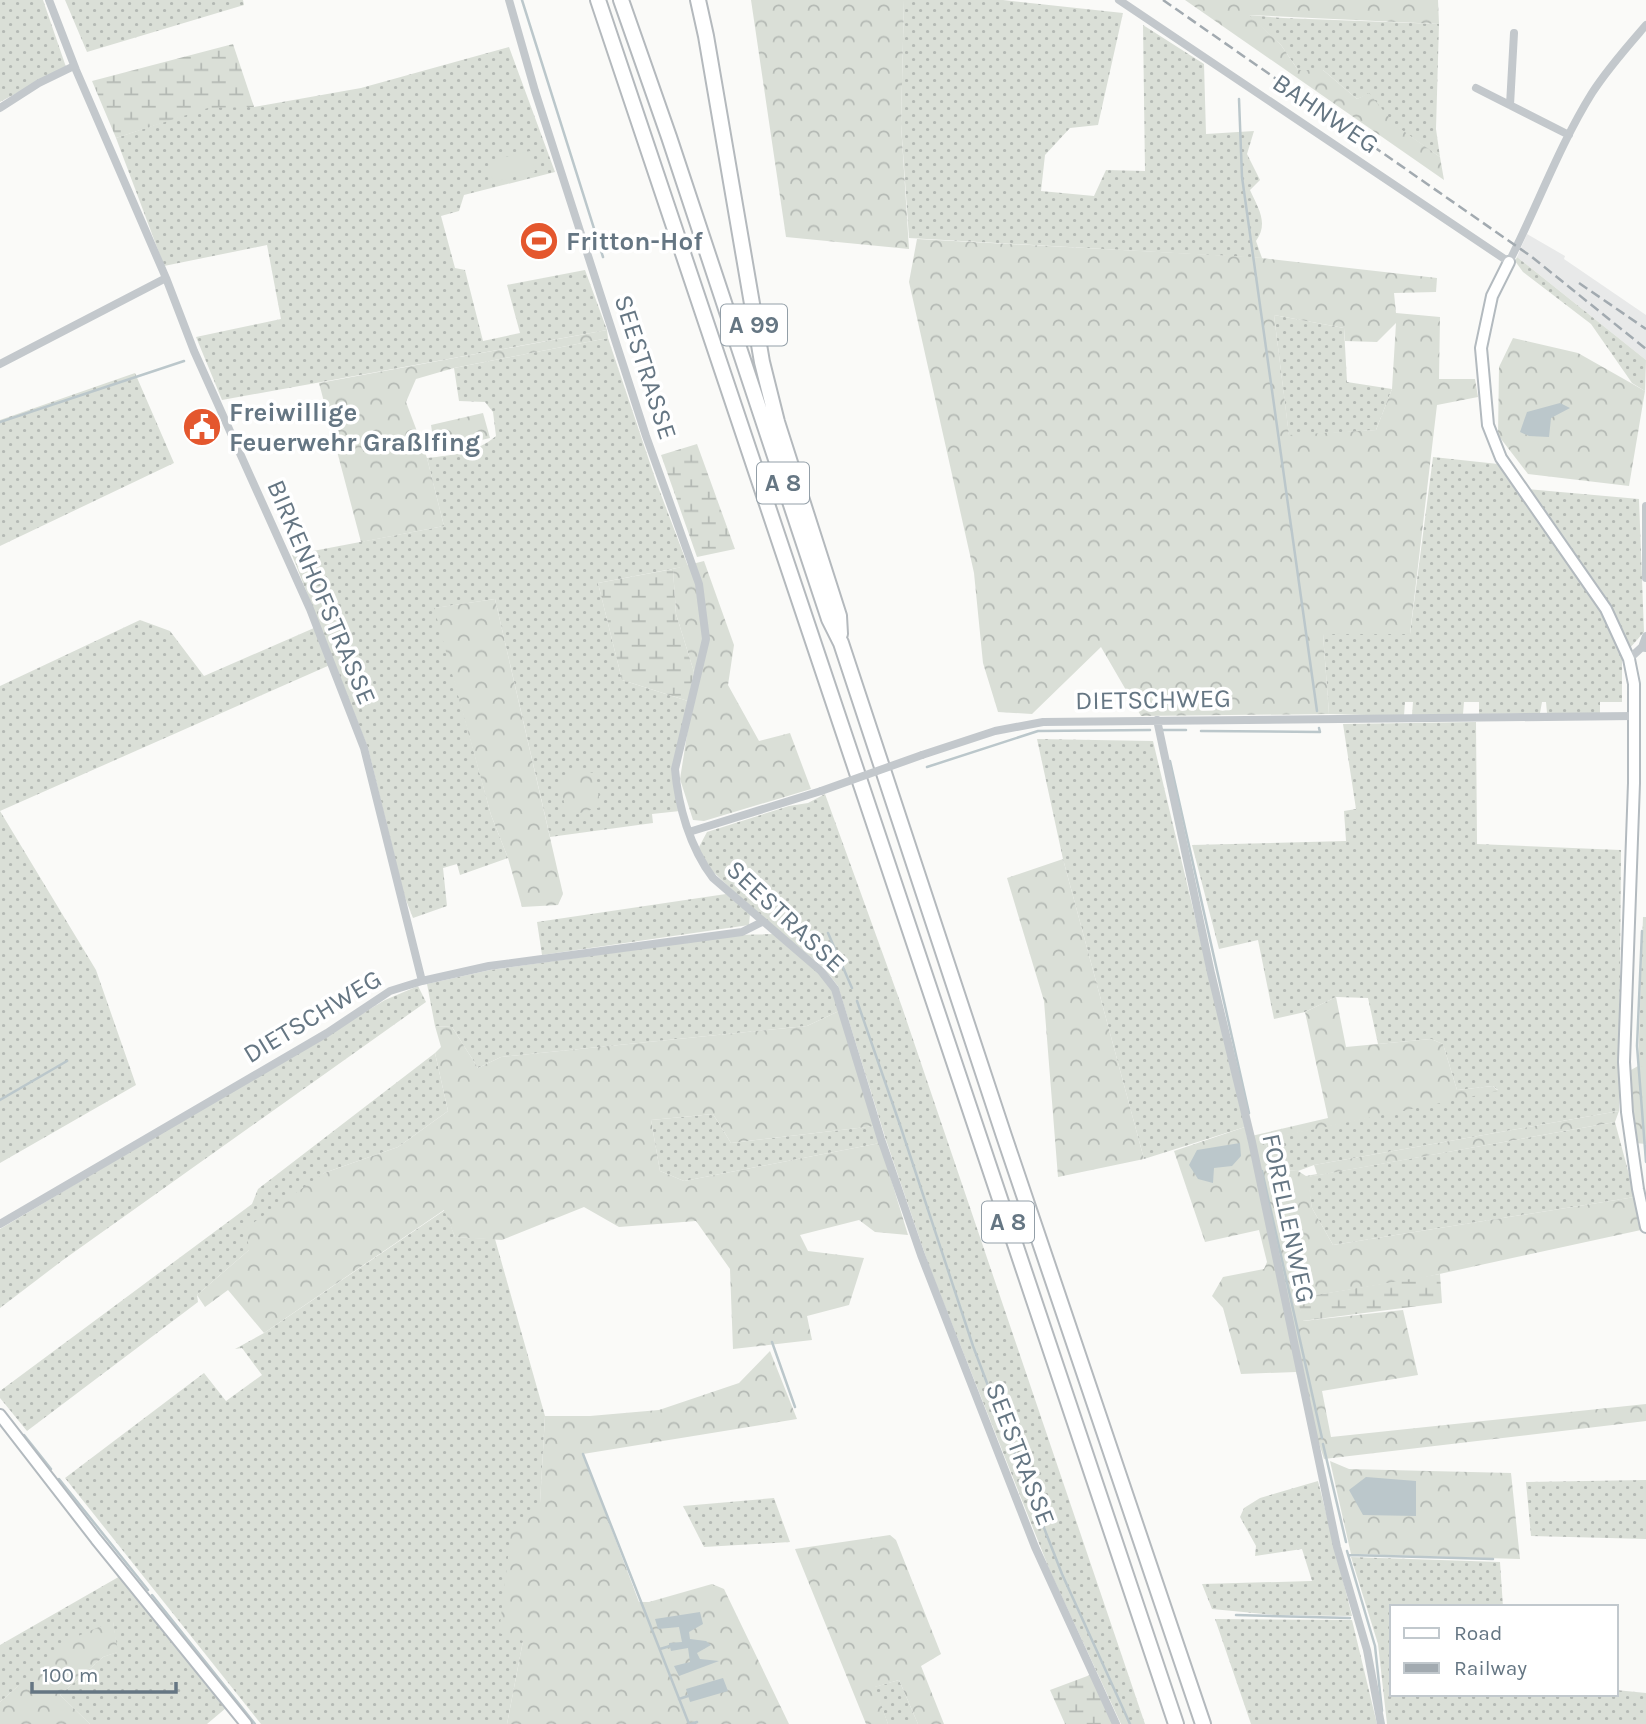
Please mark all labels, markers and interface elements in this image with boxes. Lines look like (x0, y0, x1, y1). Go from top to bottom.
street label: BAHNWEG (1267, 67, 1384, 160)
sports icon: Fritton-Hof (518, 220, 560, 262)
place label: Fritton-Hof (566, 226, 703, 257)
street label: SEESTRASSE (608, 291, 684, 444)
road number: A 99 (721, 304, 787, 346)
place label: Freiwillige Feuerwehr Graßlfing (229, 397, 480, 458)
public building icon: Freiwillige Feuerwehr Graßlfing (181, 406, 223, 448)
road number: A 8 (757, 462, 809, 504)
street label: BIRKENHOFSTRASSE (260, 475, 383, 709)
street label: DIETSCHWEG (1075, 683, 1231, 716)
street label: SEESTRASSE (720, 854, 851, 979)
street label: DIETSCHWEG (238, 963, 387, 1070)
street label: FORELLENWEG (1255, 1131, 1322, 1306)
road number: A 8 (982, 1202, 1034, 1242)
street label: SEESTRASSE (979, 1378, 1062, 1530)
legend (1390, 1605, 1618, 1696)
text: Road (1454, 1621, 1502, 1645)
scale bar (32, 1650, 175, 1694)
text: Railway (1454, 1656, 1527, 1680)
text: 100 m (42, 1663, 99, 1687)

